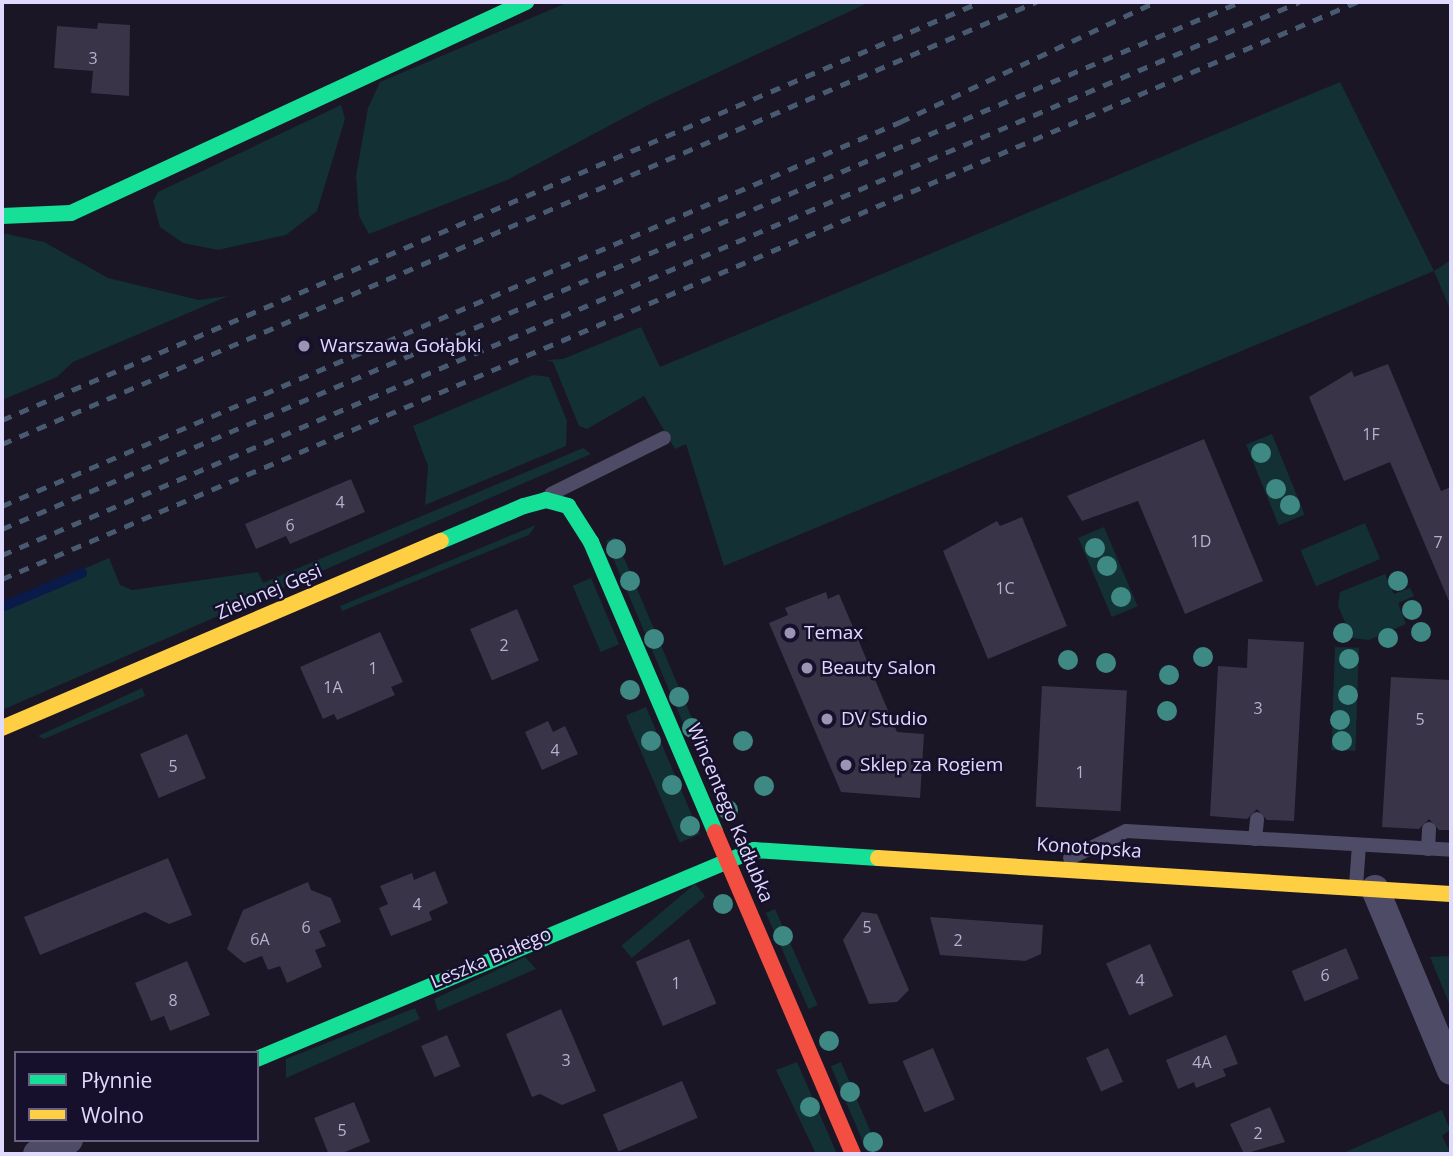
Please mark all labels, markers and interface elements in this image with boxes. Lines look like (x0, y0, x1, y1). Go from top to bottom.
house number: 3 (88, 48, 98, 68)
place label: Warszawa Gołąbki (320, 335, 482, 357)
marker: Warszawa Gołąbki (294, 336, 314, 356)
house number: 1F (1362, 424, 1380, 444)
house number: 4 (335, 492, 345, 512)
house number: 6 (285, 515, 295, 535)
house number: 1D (1191, 531, 1211, 551)
house number: 7 (1433, 532, 1443, 552)
street label: Zielonej Gęsi (213, 559, 325, 625)
house number: 1C (995, 578, 1015, 598)
place label: Temax (804, 622, 863, 644)
marker: Temax (782, 625, 798, 641)
house number: 2 (499, 635, 509, 655)
place label: Beauty Salon (821, 657, 936, 679)
house number: 1 (368, 658, 378, 678)
marker: Beauty Salon (799, 660, 815, 676)
house number: 1A (323, 677, 343, 697)
house number: 3 (1253, 698, 1263, 718)
place label: DV Studio (841, 708, 928, 730)
house number: 5 (1415, 709, 1425, 729)
marker: DV Studio (819, 711, 835, 727)
street label: Wincentego Kadłubka (682, 720, 778, 906)
house number: 4 (550, 740, 560, 760)
place label: Sklep za Rogiem (860, 754, 1003, 776)
house number: 5 (168, 756, 178, 776)
marker: Sklep za Rogiem (838, 757, 854, 773)
house number: 1 (1075, 762, 1085, 782)
street label: Konotopska (1036, 833, 1142, 863)
house number: 4 (412, 894, 422, 914)
house number: 6 (301, 917, 311, 937)
house number: 5 (862, 917, 872, 937)
street label: Leszka Białego (427, 922, 555, 994)
house number: 6A (250, 929, 270, 949)
house number: 2 (953, 930, 963, 950)
house number: 6 (1320, 965, 1330, 985)
house number: 4 (1135, 970, 1145, 990)
house number: 1 (671, 973, 681, 993)
house number: 8 (168, 990, 178, 1010)
house number: 3 (561, 1050, 571, 1070)
legend (14, 1051, 259, 1142)
house number: 4A (1192, 1052, 1212, 1072)
text: Płynnie (81, 1066, 152, 1094)
text: Wolno (81, 1101, 144, 1129)
house number: 5 (337, 1120, 347, 1140)
house number: 2 (1253, 1123, 1263, 1143)

